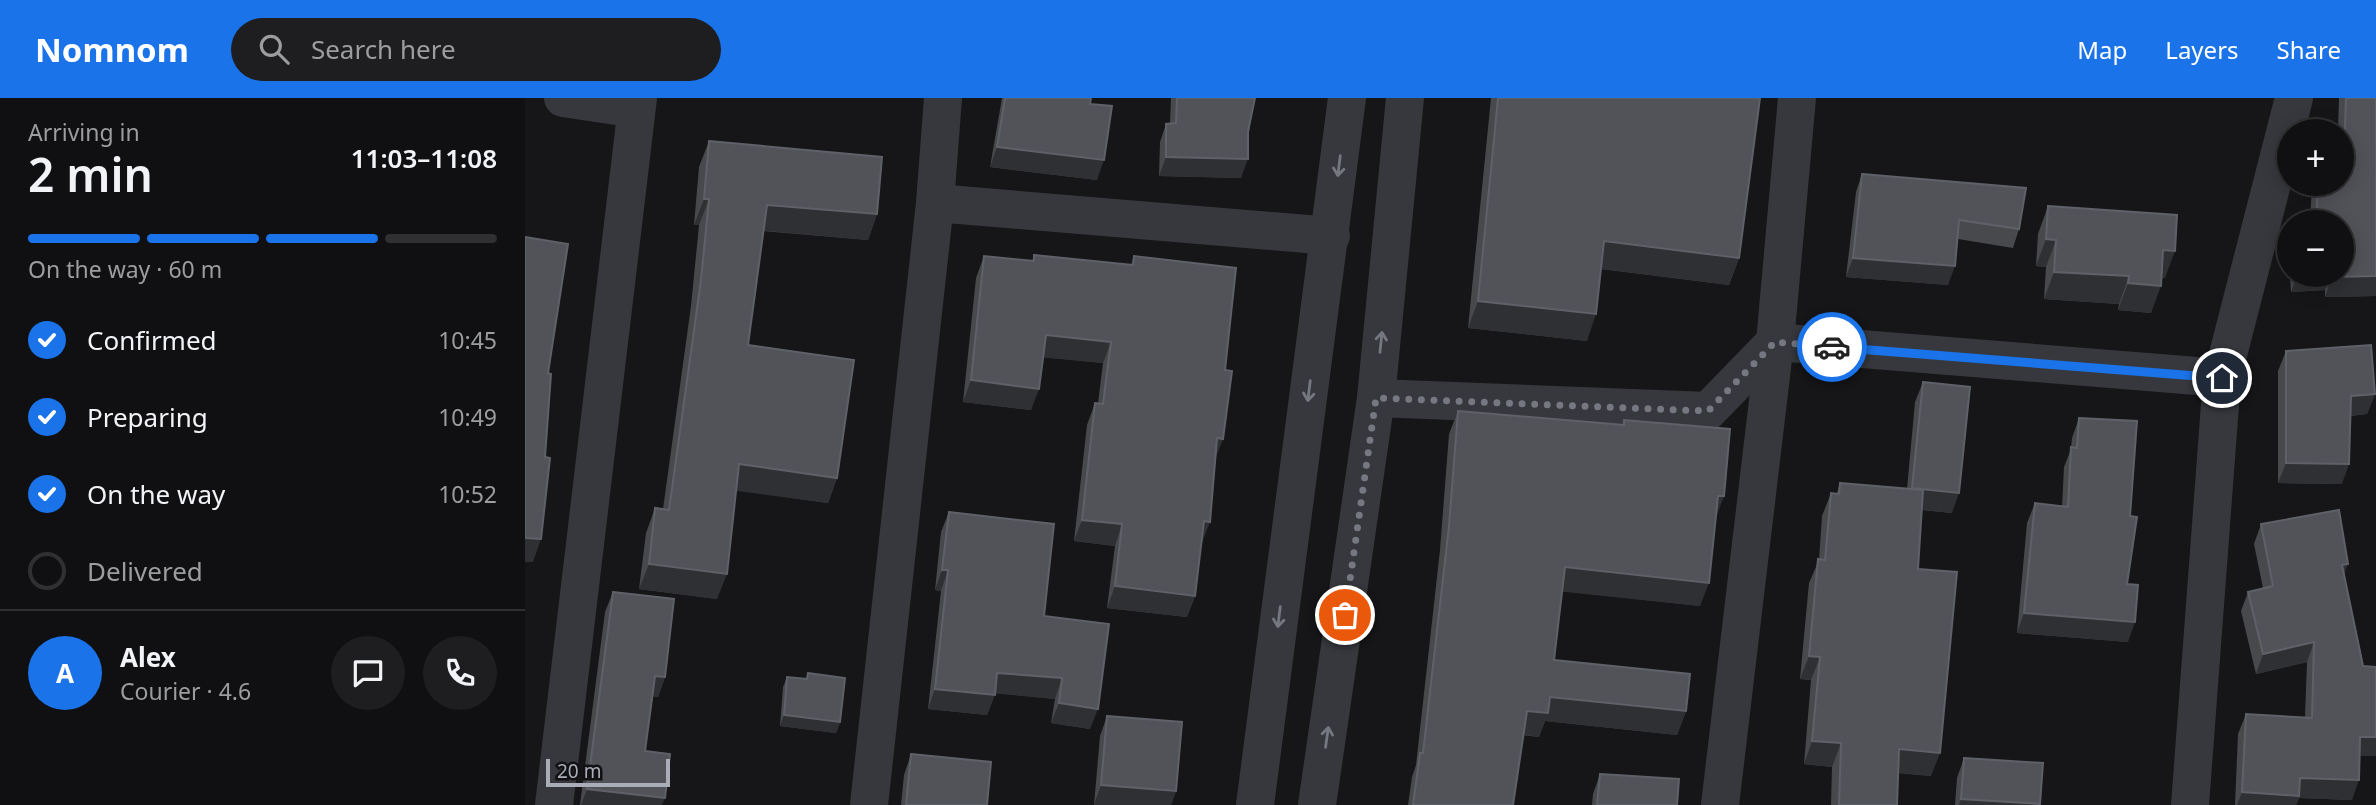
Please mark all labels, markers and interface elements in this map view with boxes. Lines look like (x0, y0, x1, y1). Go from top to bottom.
search box (231, 18, 721, 81)
text: Nomnom (35, 27, 189, 72)
icon: search (255, 30, 293, 68)
text: Search here (311, 31, 456, 67)
text: Map (2077, 33, 2127, 66)
text: Layers (2165, 33, 2239, 66)
text: Share (2277, 33, 2341, 66)
text: Arriving in (28, 116, 140, 148)
map controls (2277, 119, 2354, 287)
button: + (2277, 119, 2354, 196)
text: 11:03–11:08 (351, 140, 497, 176)
text: 2 min (28, 143, 153, 205)
one-way arrow (1332, 154, 1345, 177)
button: − (2277, 210, 2354, 287)
text: On the way · 60 m (28, 253, 222, 285)
courier (1797, 312, 1867, 382)
icon: check (28, 321, 66, 359)
text: Confirmed (87, 322, 217, 358)
text: 10:45 (438, 324, 497, 356)
icon: car (1813, 328, 1851, 366)
one-way arrow (1375, 331, 1388, 354)
pin (2192, 348, 2252, 408)
icon: home (2203, 359, 2241, 397)
one-way arrow (1302, 379, 1315, 402)
icon: check (28, 398, 66, 436)
text: Preparing (87, 399, 208, 435)
text: 10:49 (438, 401, 497, 433)
icon: check (28, 475, 66, 513)
text: On the way (87, 476, 225, 512)
text: 10:52 (438, 478, 497, 510)
text: Delivered (87, 553, 203, 589)
pin (1315, 585, 1375, 645)
icon: bag (1326, 596, 1364, 634)
one-way arrow (1273, 605, 1286, 628)
button: chat (331, 636, 405, 710)
button: phone (423, 636, 497, 710)
text: Alex (120, 639, 176, 675)
text: A (56, 655, 74, 691)
text: Courier · 4.6 (120, 675, 251, 707)
one-way arrow (1321, 727, 1334, 749)
scale bar (546, 756, 670, 788)
text: 20 m (557, 758, 601, 784)

